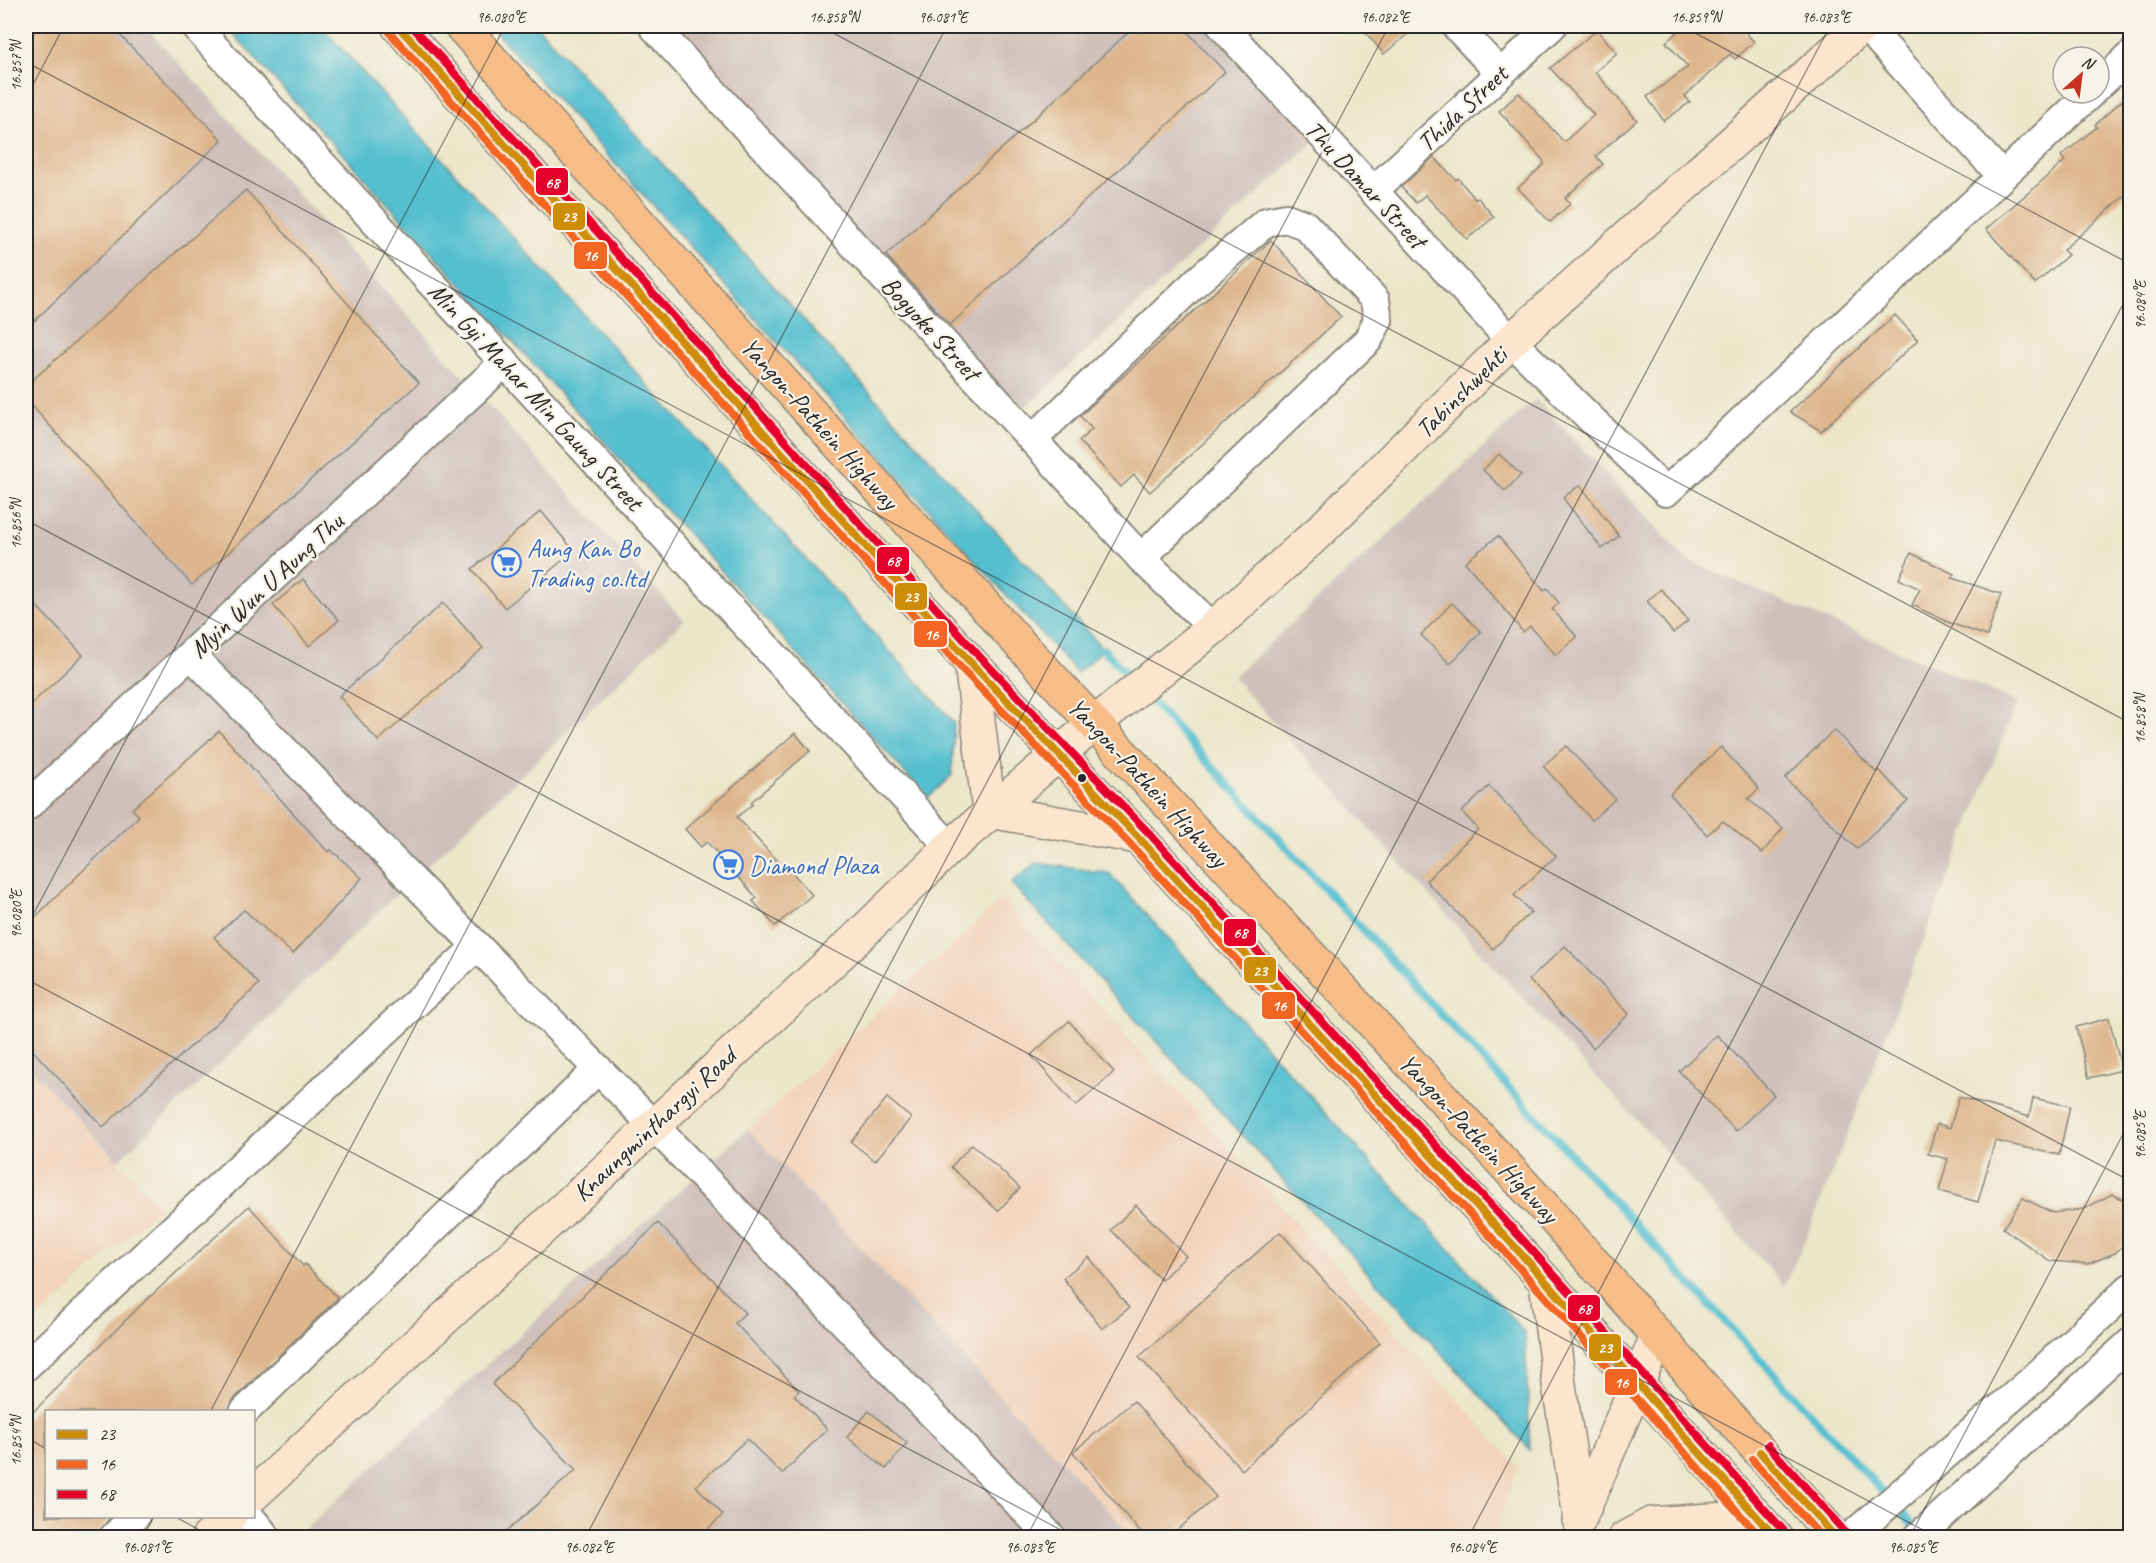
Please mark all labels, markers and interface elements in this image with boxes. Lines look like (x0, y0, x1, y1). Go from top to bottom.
text: 96.080°E (477, 8, 528, 27)
text: 16.858°N (809, 8, 862, 27)
text: 96.081°E (919, 8, 970, 27)
text: 96.082°E (1361, 8, 1412, 27)
text: 16.859°N (1671, 8, 1724, 27)
text: 96.083°E (1802, 8, 1853, 27)
text: 16.857°N (7, 38, 26, 91)
north arrow (2051, 45, 2111, 105)
text: N (2079, 51, 2099, 75)
street label: Thida Street (1410, 56, 1516, 159)
street label: Thu Damar Street (1298, 113, 1436, 258)
line badge: 68 (535, 167, 569, 196)
text: 68 (545, 173, 561, 193)
line badge: 23 (552, 202, 586, 231)
text: 23 (562, 207, 578, 227)
line badge: 16 (573, 241, 608, 270)
text: 16 (583, 246, 599, 266)
street label: Bogyoke Street (874, 269, 990, 390)
street label: Min Gyi Mahar Min Gaung Street (421, 275, 652, 519)
text: 96.084°E (2131, 278, 2150, 329)
street label: Yangon-Pathein Highway (734, 330, 907, 518)
street label: Tabinshwehti (1408, 337, 1517, 445)
text: 16.856°N (7, 496, 26, 549)
street label: Myin Wun U Aung Thu (182, 505, 351, 665)
place label: Aung Kan Bo Trading co.ltd (527, 532, 650, 595)
line badge: 68 (876, 546, 910, 575)
supermarket icon: Aung Kan Bo Trading co.ltd (490, 547, 522, 579)
text: 68 (886, 551, 902, 571)
line badge: 23 (894, 582, 928, 611)
text: 23 (904, 587, 920, 607)
line badge: 16 (913, 620, 948, 648)
text: 16 (924, 625, 940, 645)
street label: Yangon-Pathein Highway (1060, 690, 1236, 876)
text: 16.858°N (2131, 691, 2150, 744)
unlabelled marker (1076, 772, 1088, 784)
supermarket icon: Diamond Plaza (712, 849, 744, 881)
place label: Diamond Plaza (749, 849, 880, 882)
text: 96.080°E (7, 887, 26, 938)
line badge: 68 (1223, 918, 1257, 947)
text: 68 (1233, 923, 1249, 943)
line badge: 23 (1243, 956, 1277, 984)
text: 23 (1253, 961, 1269, 981)
line badge: 16 (1261, 991, 1296, 1020)
text: 16 (1272, 996, 1288, 1016)
street label: Knaungminthargyi Road (566, 1038, 746, 1209)
street label: Yangon-Pathein Highway (1391, 1046, 1567, 1232)
text: 96.085°E (2131, 1108, 2150, 1159)
line badge: 68 (1567, 1294, 1601, 1322)
text: 68 (1577, 1299, 1593, 1319)
line badge: 23 (1588, 1333, 1622, 1362)
text: 23 (1598, 1338, 1614, 1358)
line badge: 16 (1604, 1368, 1638, 1396)
text: 16 (1614, 1373, 1630, 1393)
legend (45, 1410, 255, 1518)
text: 16.854°N (7, 1413, 26, 1466)
text: 23 (99, 1423, 117, 1445)
text: 16 (99, 1453, 116, 1475)
text: 68 (99, 1483, 117, 1505)
text: 96.081°E (123, 1538, 174, 1557)
text: 96.082°E (565, 1538, 616, 1557)
text: 96.083°E (1006, 1538, 1057, 1557)
text: 96.084°E (1448, 1538, 1499, 1557)
text: 96.085°E (1889, 1538, 1940, 1557)

